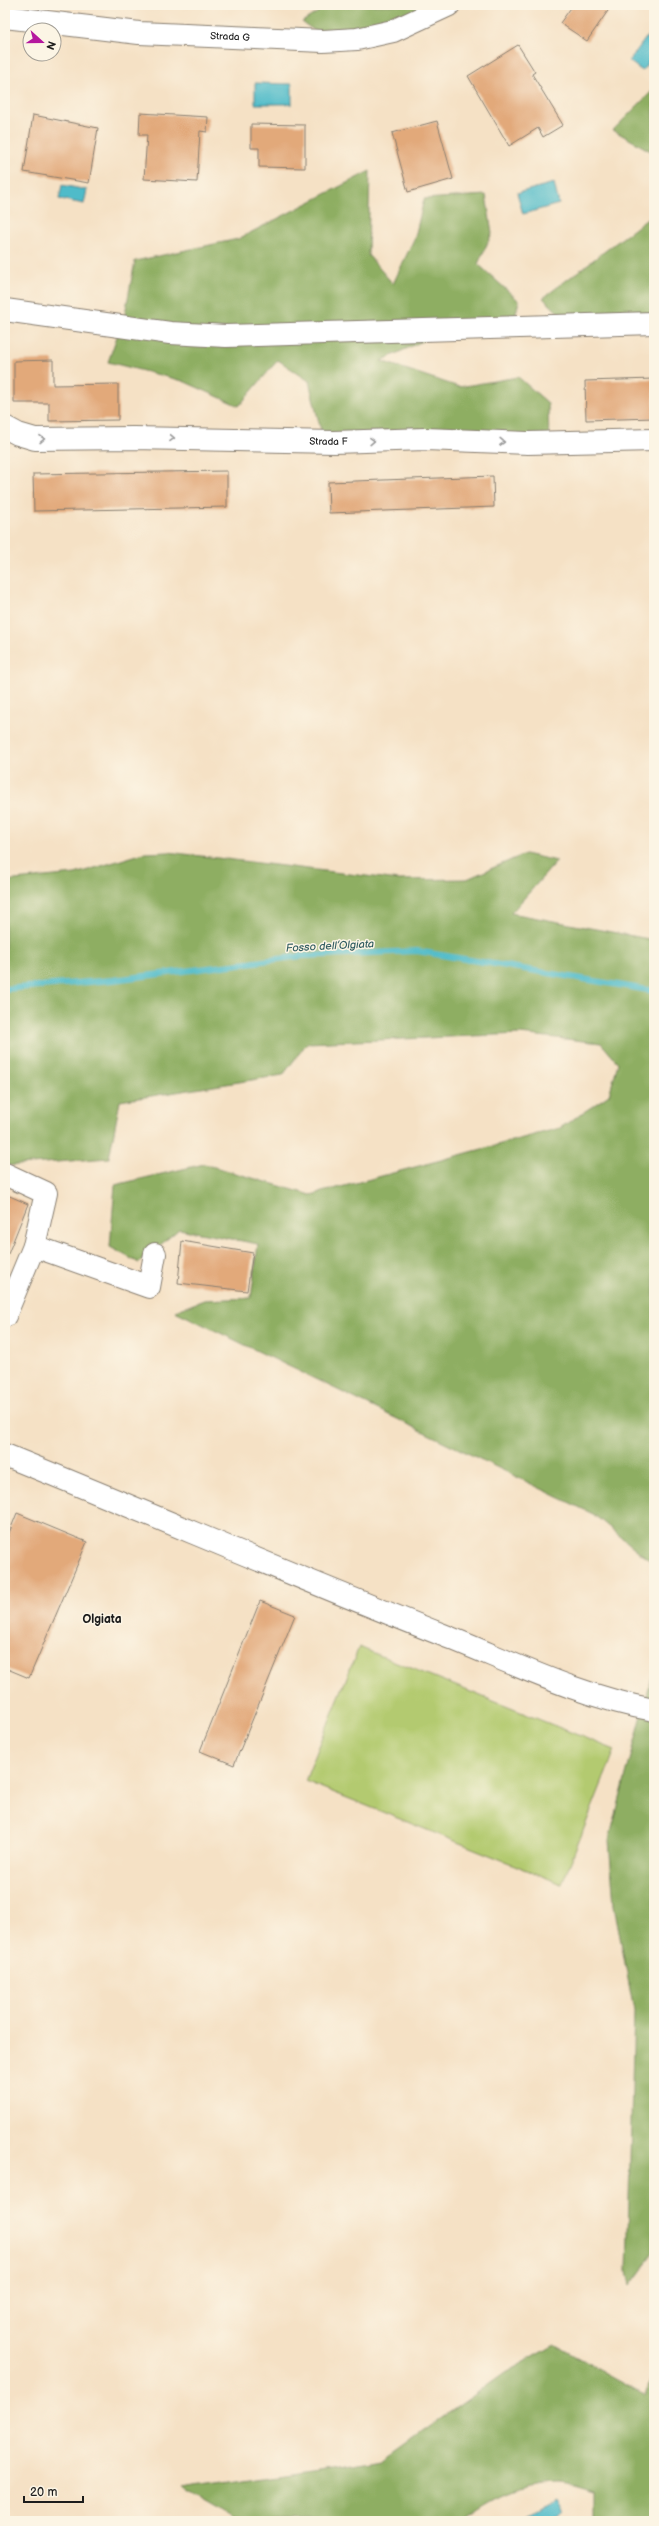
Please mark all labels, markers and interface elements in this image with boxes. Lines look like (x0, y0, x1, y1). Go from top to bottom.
north arrow (22, 22, 62, 62)
street label: Strada G (210, 30, 251, 44)
text: N (43, 39, 58, 52)
one-way arrow (169, 434, 175, 443)
one-way arrow (39, 435, 45, 443)
street label: Strada F (309, 436, 348, 448)
one-way arrow (369, 437, 375, 445)
one-way arrow (499, 438, 505, 446)
water label: Fosso dell’Olgiata (286, 937, 374, 955)
district label: Olgiata (82, 1612, 122, 1627)
scale bar (24, 2478, 83, 2504)
text: 20 m (30, 2485, 57, 2500)

